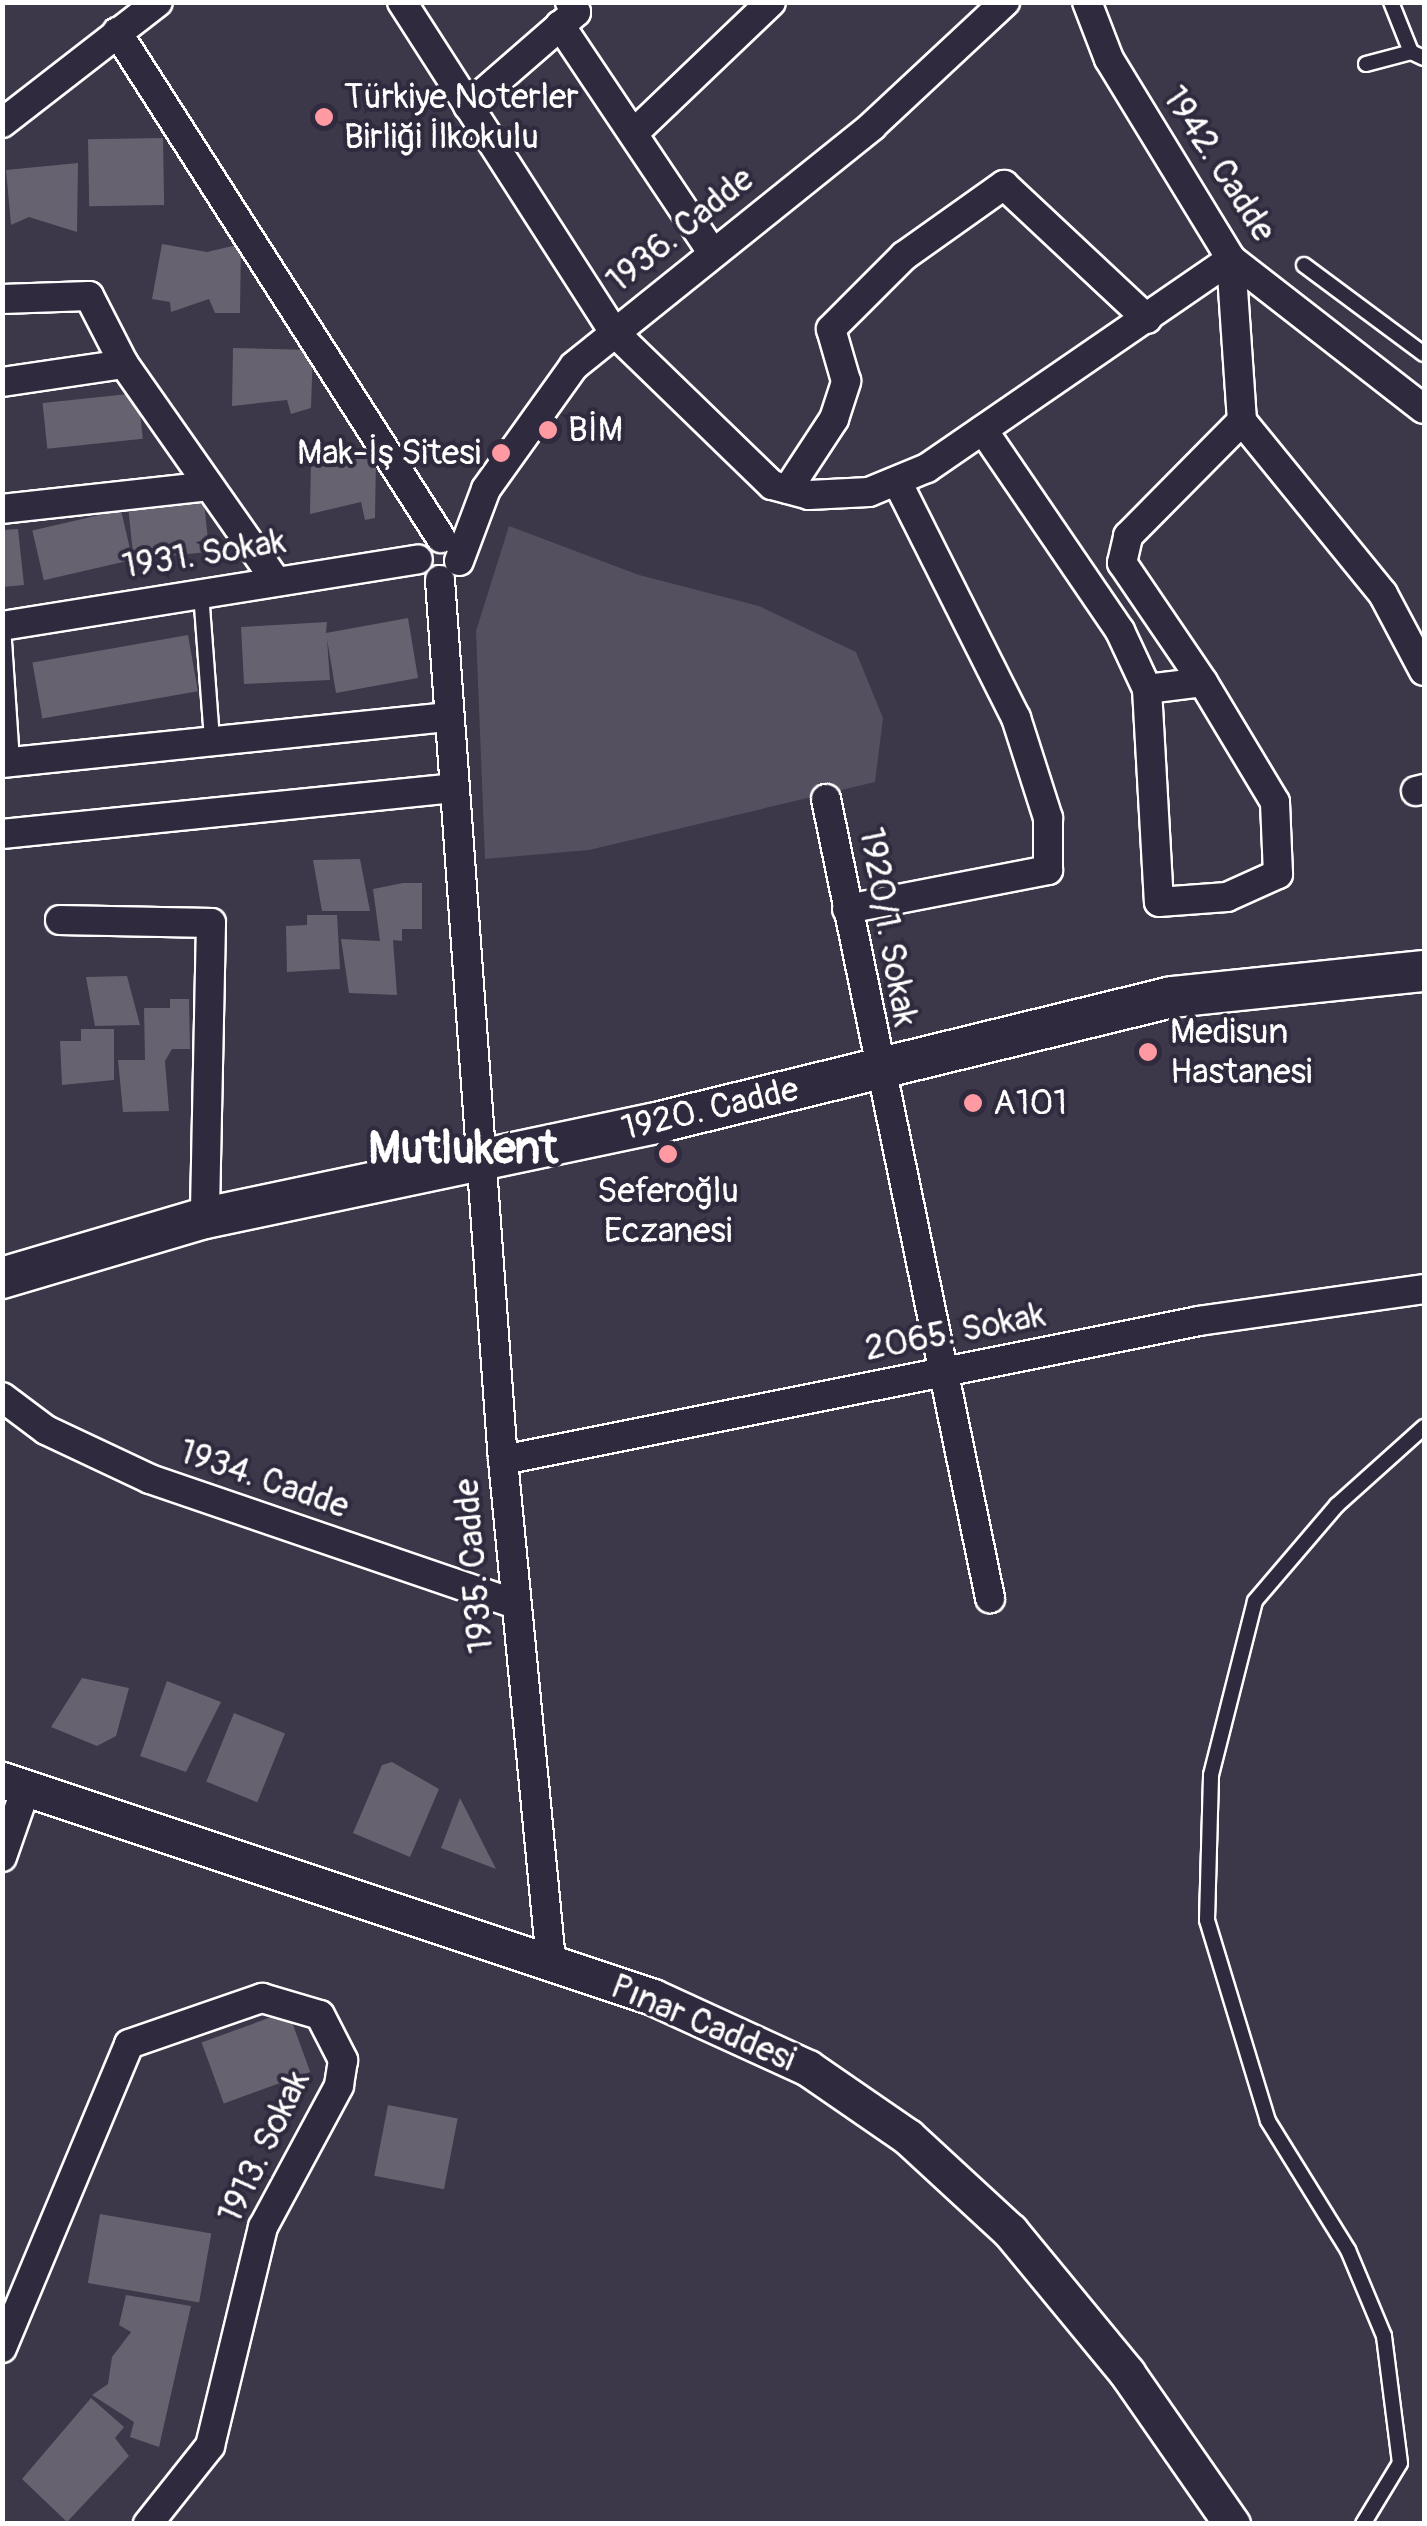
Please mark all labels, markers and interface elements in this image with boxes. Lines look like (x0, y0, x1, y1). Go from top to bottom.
place label: Türkiye Noterler Birliği İlkokulu (344, 76, 579, 158)
street label: 1942. Cadde (1153, 79, 1285, 249)
marker: Türkiye Noterler Birliği İlkokulu (313, 106, 335, 128)
street label: 1936. Cadde (598, 158, 762, 302)
place label: BİM (568, 409, 623, 451)
marker: BİM (537, 419, 559, 441)
place label: Mak-İş Sitesi (297, 432, 481, 474)
marker: Mak-İş Sitesi (490, 442, 512, 464)
street label: 1931. Sokak (119, 520, 289, 588)
street label: 1920/1. Sokak (850, 824, 926, 1030)
place label: Medisun Hastanesi (1170, 1011, 1312, 1093)
marker: Medisun Hastanesi (1135, 1039, 1161, 1065)
street label: 1920. Cadde (617, 1068, 803, 1150)
place label: A101 (993, 1082, 1067, 1124)
marker: A101 (962, 1092, 984, 1114)
district label: Mutlukent (368, 1123, 558, 1177)
marker: Seferoğlu Eczanesi (657, 1143, 679, 1165)
place label: Seferoğlu Eczanesi (597, 1170, 739, 1252)
street label: 2065. Sokak (861, 1294, 1049, 1370)
street label: 1934. Cadde (174, 1430, 354, 1528)
street label: 1935. Cadde (445, 1477, 503, 1655)
street label: Pınar Caddesi (604, 1965, 802, 2081)
street label: 1913. Sokak (209, 2064, 319, 2230)

